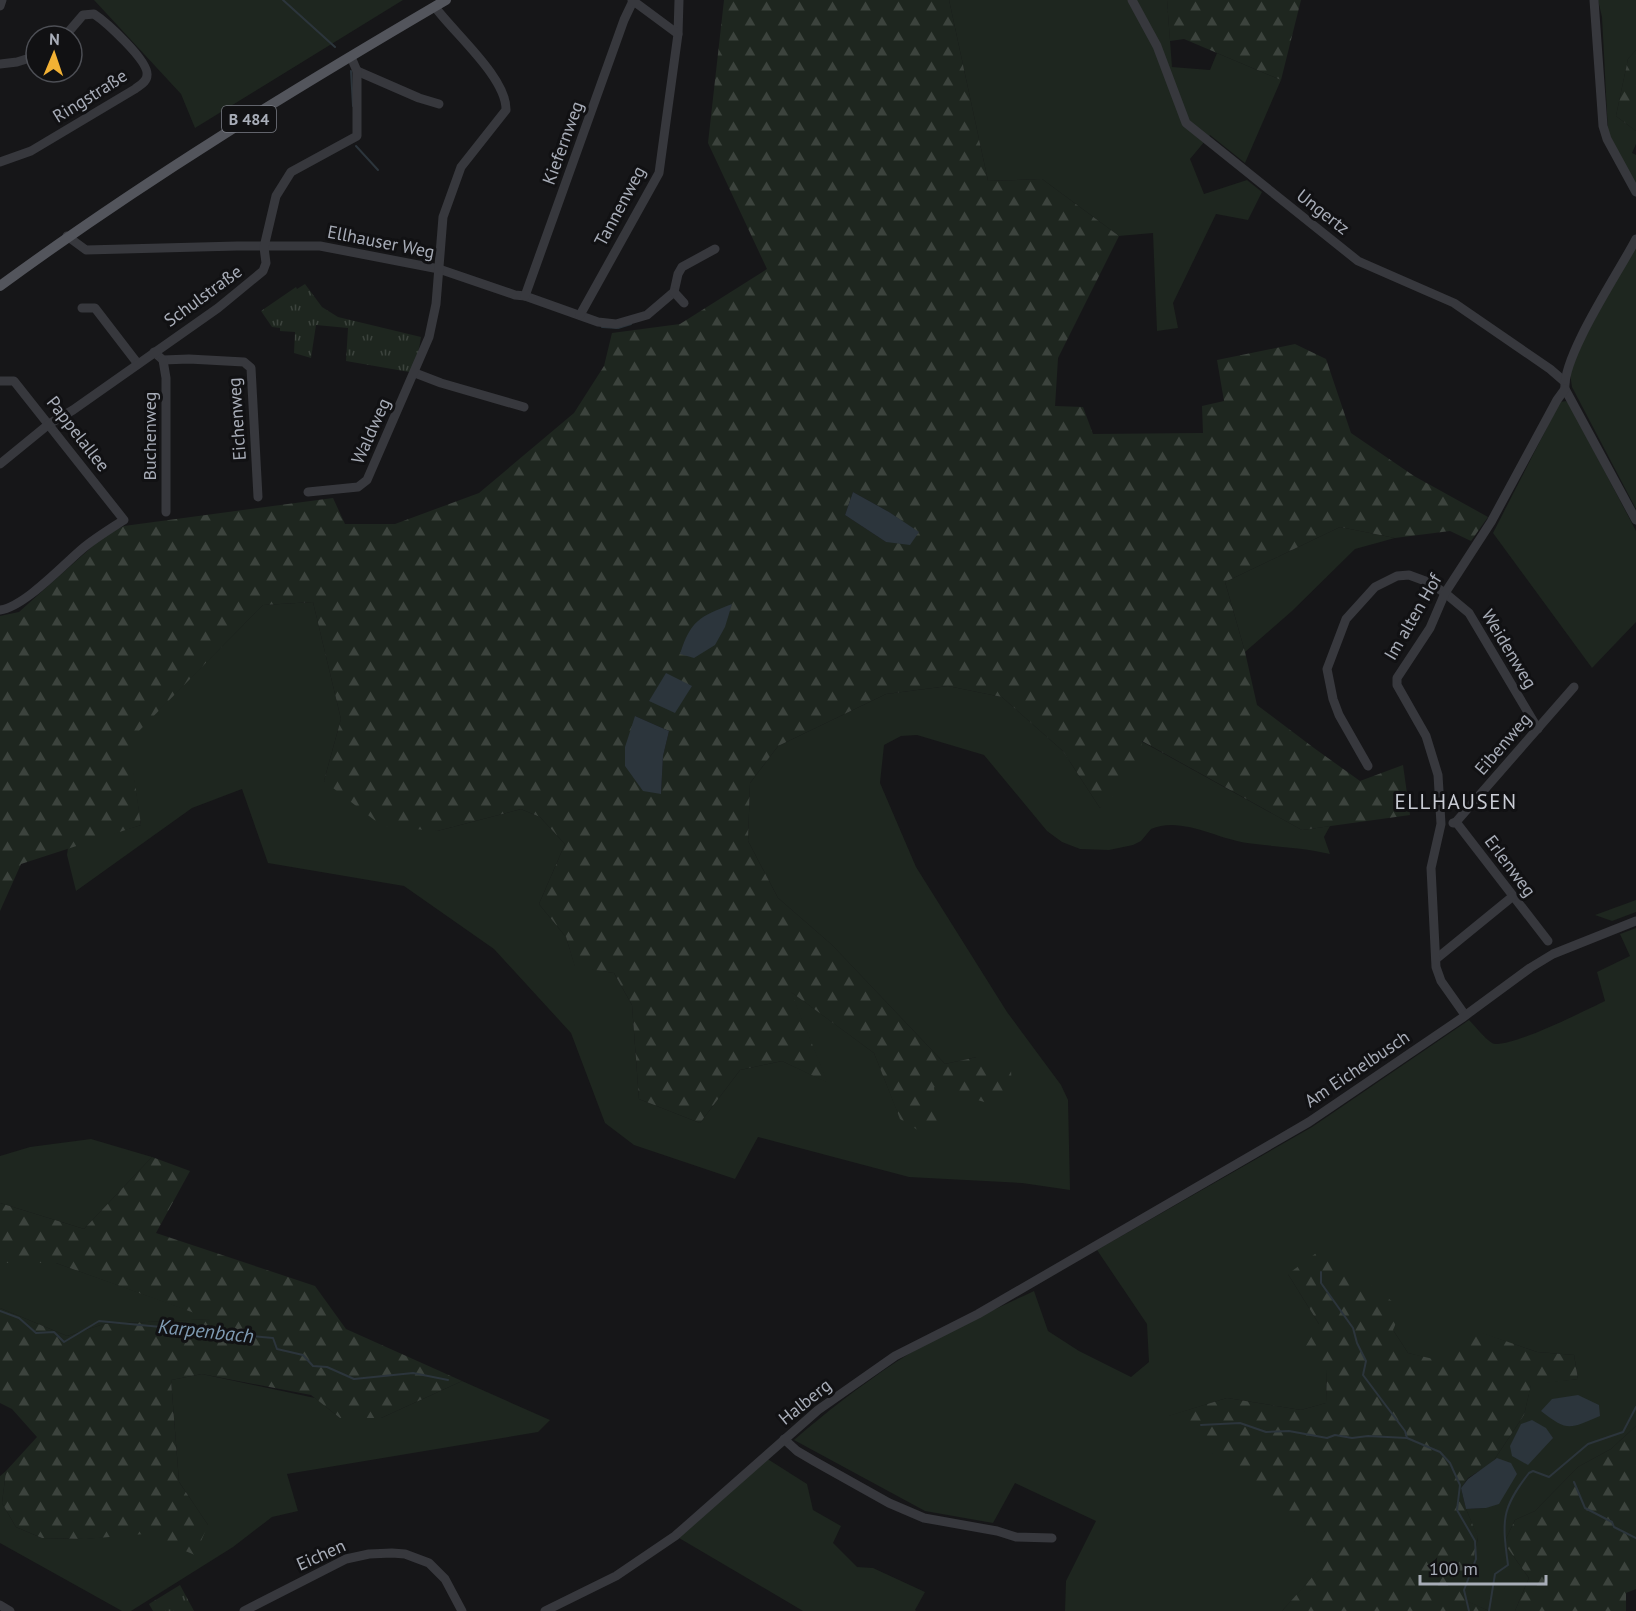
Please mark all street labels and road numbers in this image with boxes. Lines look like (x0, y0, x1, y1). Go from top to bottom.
street label: Ringstraße (48, 64, 131, 127)
street label: Kiefernweg (537, 98, 588, 188)
road number: B 484 (222, 106, 276, 132)
street label: Tannenweg (589, 162, 650, 250)
street label: Ungertz (1292, 184, 1355, 240)
street label: Ellhauser Weg (326, 220, 437, 263)
street label: Schulstraße (159, 260, 246, 332)
street label: Eichenweg (222, 377, 251, 461)
street label: Pappelallee (42, 391, 115, 476)
street label: Buchenweg (138, 392, 161, 480)
street label: Waldweg (346, 394, 395, 467)
street label: Im alten Hof (1379, 568, 1447, 664)
street label: Weidenweg (1477, 605, 1542, 693)
street label: Eibenweg (1469, 708, 1536, 779)
street label: Erlenweg (1480, 830, 1541, 901)
street label: Am Eichelbusch (1300, 1025, 1414, 1112)
street label: Halberg (774, 1373, 836, 1430)
street label: Eichen (293, 1534, 349, 1576)

